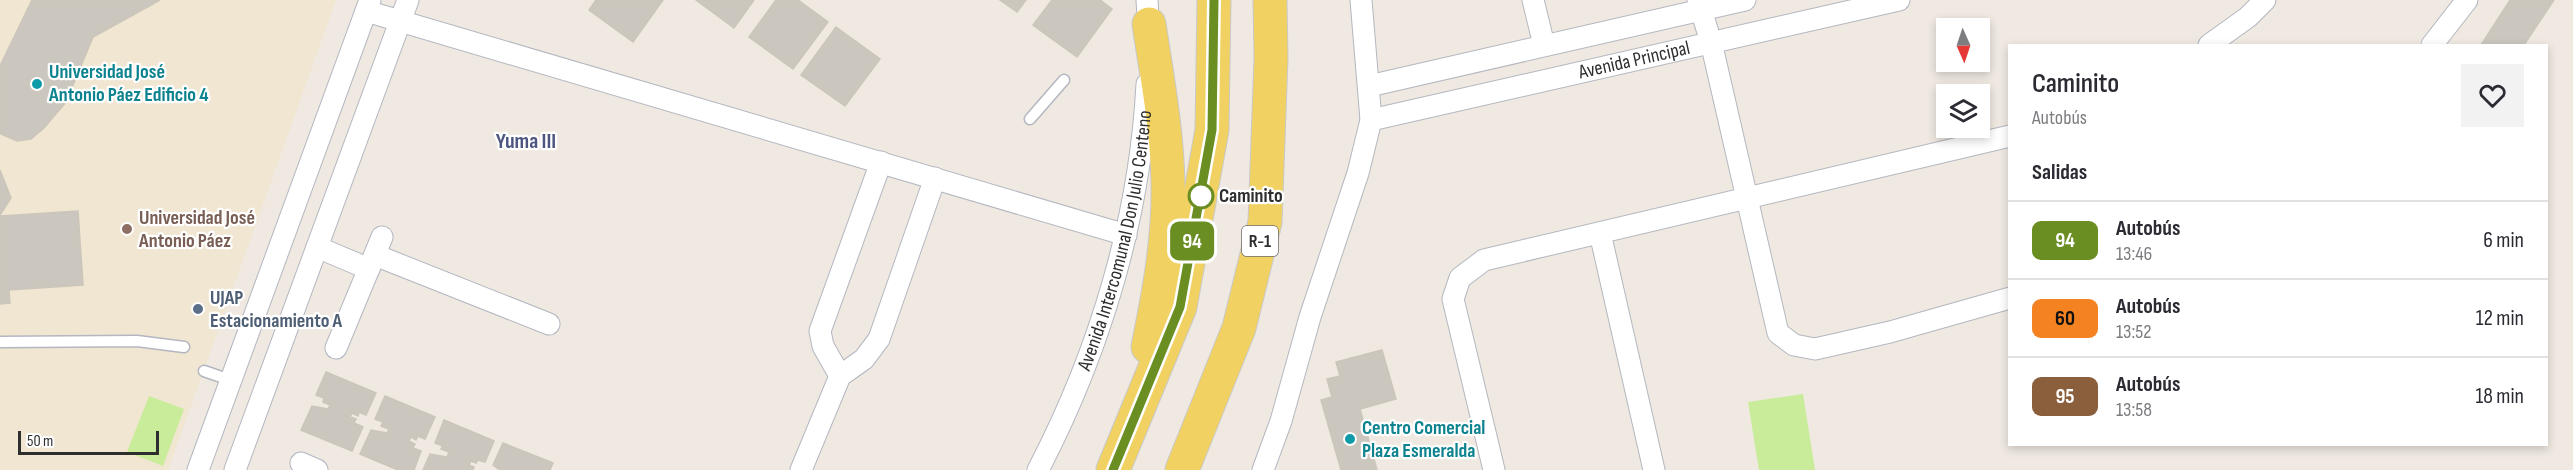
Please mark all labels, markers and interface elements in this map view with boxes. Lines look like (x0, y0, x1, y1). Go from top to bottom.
north arrow (1936, 18, 1990, 72)
map controls (1936, 18, 1990, 138)
street label: Avenida Principal (1575, 36, 1692, 85)
place label: Universidad José Antonio Páez Edificio 4 (48, 60, 208, 107)
button: heart (2461, 64, 2524, 127)
text: Caminito (2032, 67, 2119, 100)
marker: Universidad José Antonio Páez Edificio 4 (30, 77, 44, 91)
button: layers (1936, 84, 1990, 138)
text: Autobús (2032, 106, 2087, 130)
street label: Avenida Intercomunal Don Julio Centeno (1072, 109, 1157, 375)
district label: Yuma III (496, 128, 556, 155)
text: Salidas (2032, 159, 2087, 186)
marker: Caminito (1188, 183, 1214, 209)
place label: Caminito (1219, 184, 1283, 208)
place label: Universidad José Antonio Páez (138, 206, 255, 253)
text: Autobús (2116, 215, 2180, 242)
marker: Universidad José Antonio Páez (120, 222, 134, 236)
line badge: 94 (1165, 222, 1219, 260)
road number: R-1 (1242, 226, 1278, 256)
text: 6 min (2483, 227, 2524, 254)
text: 94 (2055, 228, 2075, 253)
text: 94 (1182, 229, 1202, 254)
text: 13:46 (2116, 242, 2152, 266)
place label: UJAP Estacionamiento A (210, 286, 343, 333)
text: Autobús (2116, 293, 2180, 320)
marker: UJAP Estacionamiento A (191, 302, 205, 316)
text: 12 min (2476, 305, 2524, 332)
text: 60 (2055, 306, 2075, 331)
text: 13:52 (2116, 320, 2151, 344)
text: Autobús (2116, 371, 2180, 398)
text: 18 min (2476, 383, 2524, 410)
text: 95 (2055, 384, 2075, 409)
text: 13:58 (2116, 398, 2152, 422)
place label: Centro Comercial Plaza Esmeralda (1362, 416, 1485, 463)
scale bar (18, 428, 159, 456)
text: 50 m (27, 432, 53, 451)
marker: Centro Comercial Plaza Esmeralda (1343, 432, 1357, 446)

